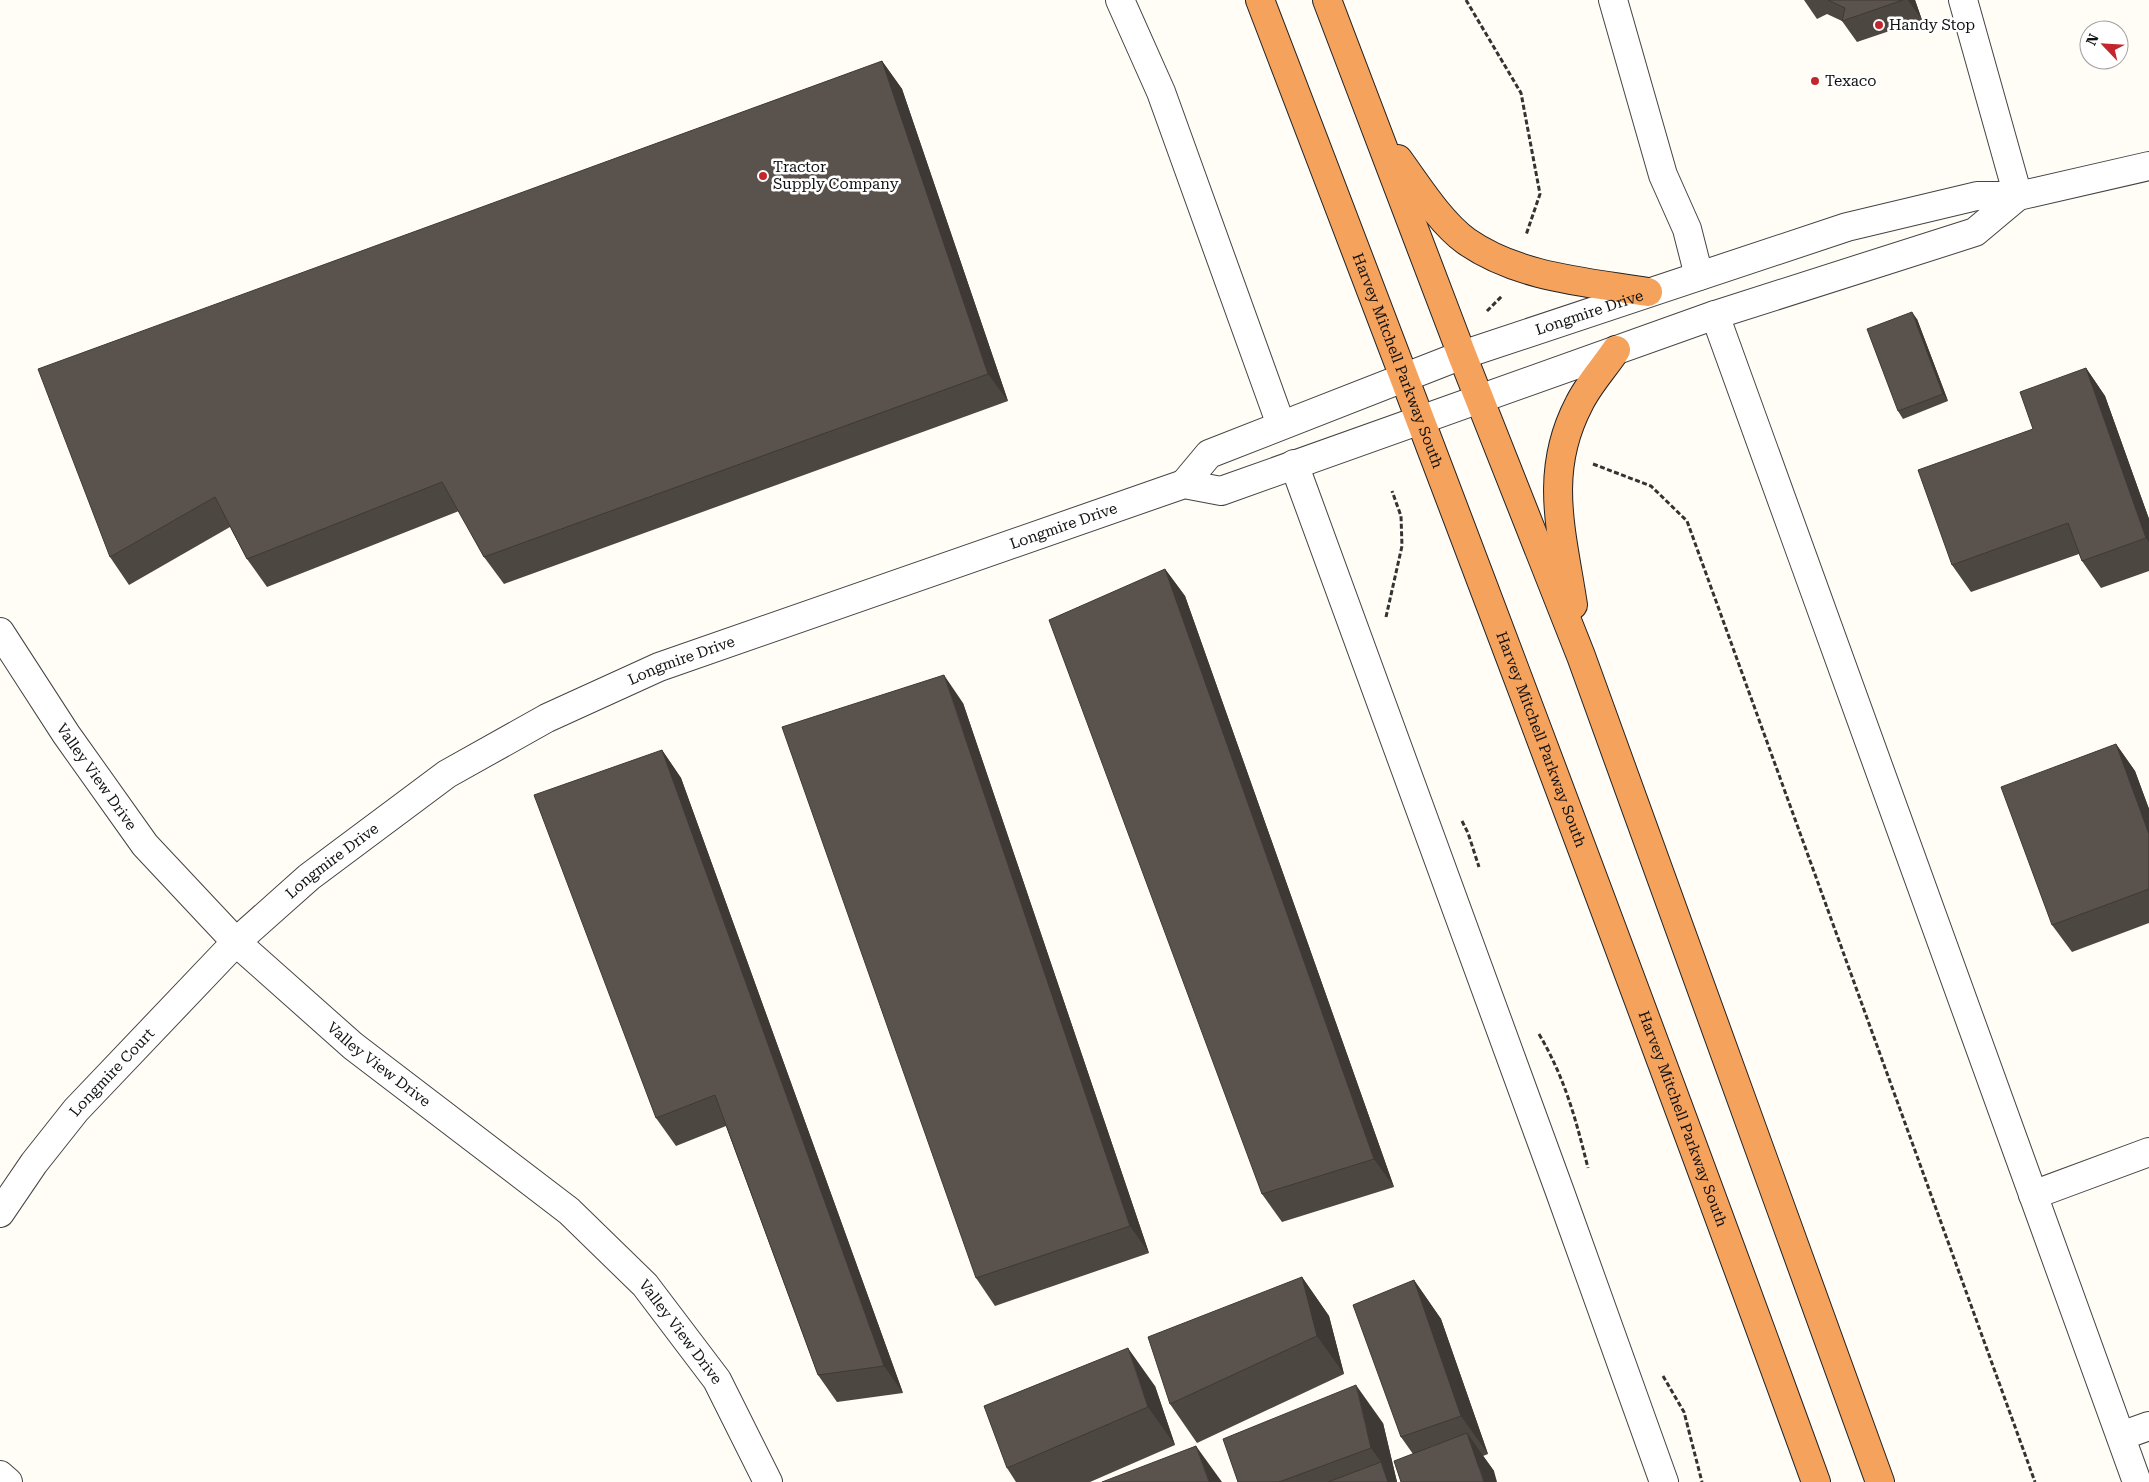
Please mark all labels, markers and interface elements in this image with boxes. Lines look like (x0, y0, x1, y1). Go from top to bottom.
place label: Handy Stop (1889, 16, 1975, 34)
marker: Handy Stop (1873, 19, 1885, 31)
north arrow (2079, 20, 2129, 70)
text: N (2083, 31, 2102, 48)
place label: Texaco (1825, 72, 1876, 90)
marker: Texaco (1809, 75, 1821, 87)
place label: Tractor Supply Company (773, 158, 899, 193)
marker: Tractor Supply Company (757, 170, 769, 182)
street label: Harvey Mitchell Parkway South (1349, 250, 1447, 471)
street label: Longmire Drive (1533, 286, 1646, 339)
street label: Longmire Drive (1007, 499, 1120, 553)
street label: Harvey Mitchell Parkway South (1492, 629, 1590, 850)
street label: Longmire Drive (625, 632, 737, 689)
street label: Valley View Drive (53, 720, 140, 834)
street label: Longmire Drive (282, 819, 382, 902)
street label: Harvey Mitchell Parkway South (1635, 1008, 1731, 1230)
street label: Valley View Drive (323, 1018, 434, 1111)
street label: Longmire Court (66, 1024, 158, 1120)
street label: Valley View Drive (635, 1276, 726, 1388)

